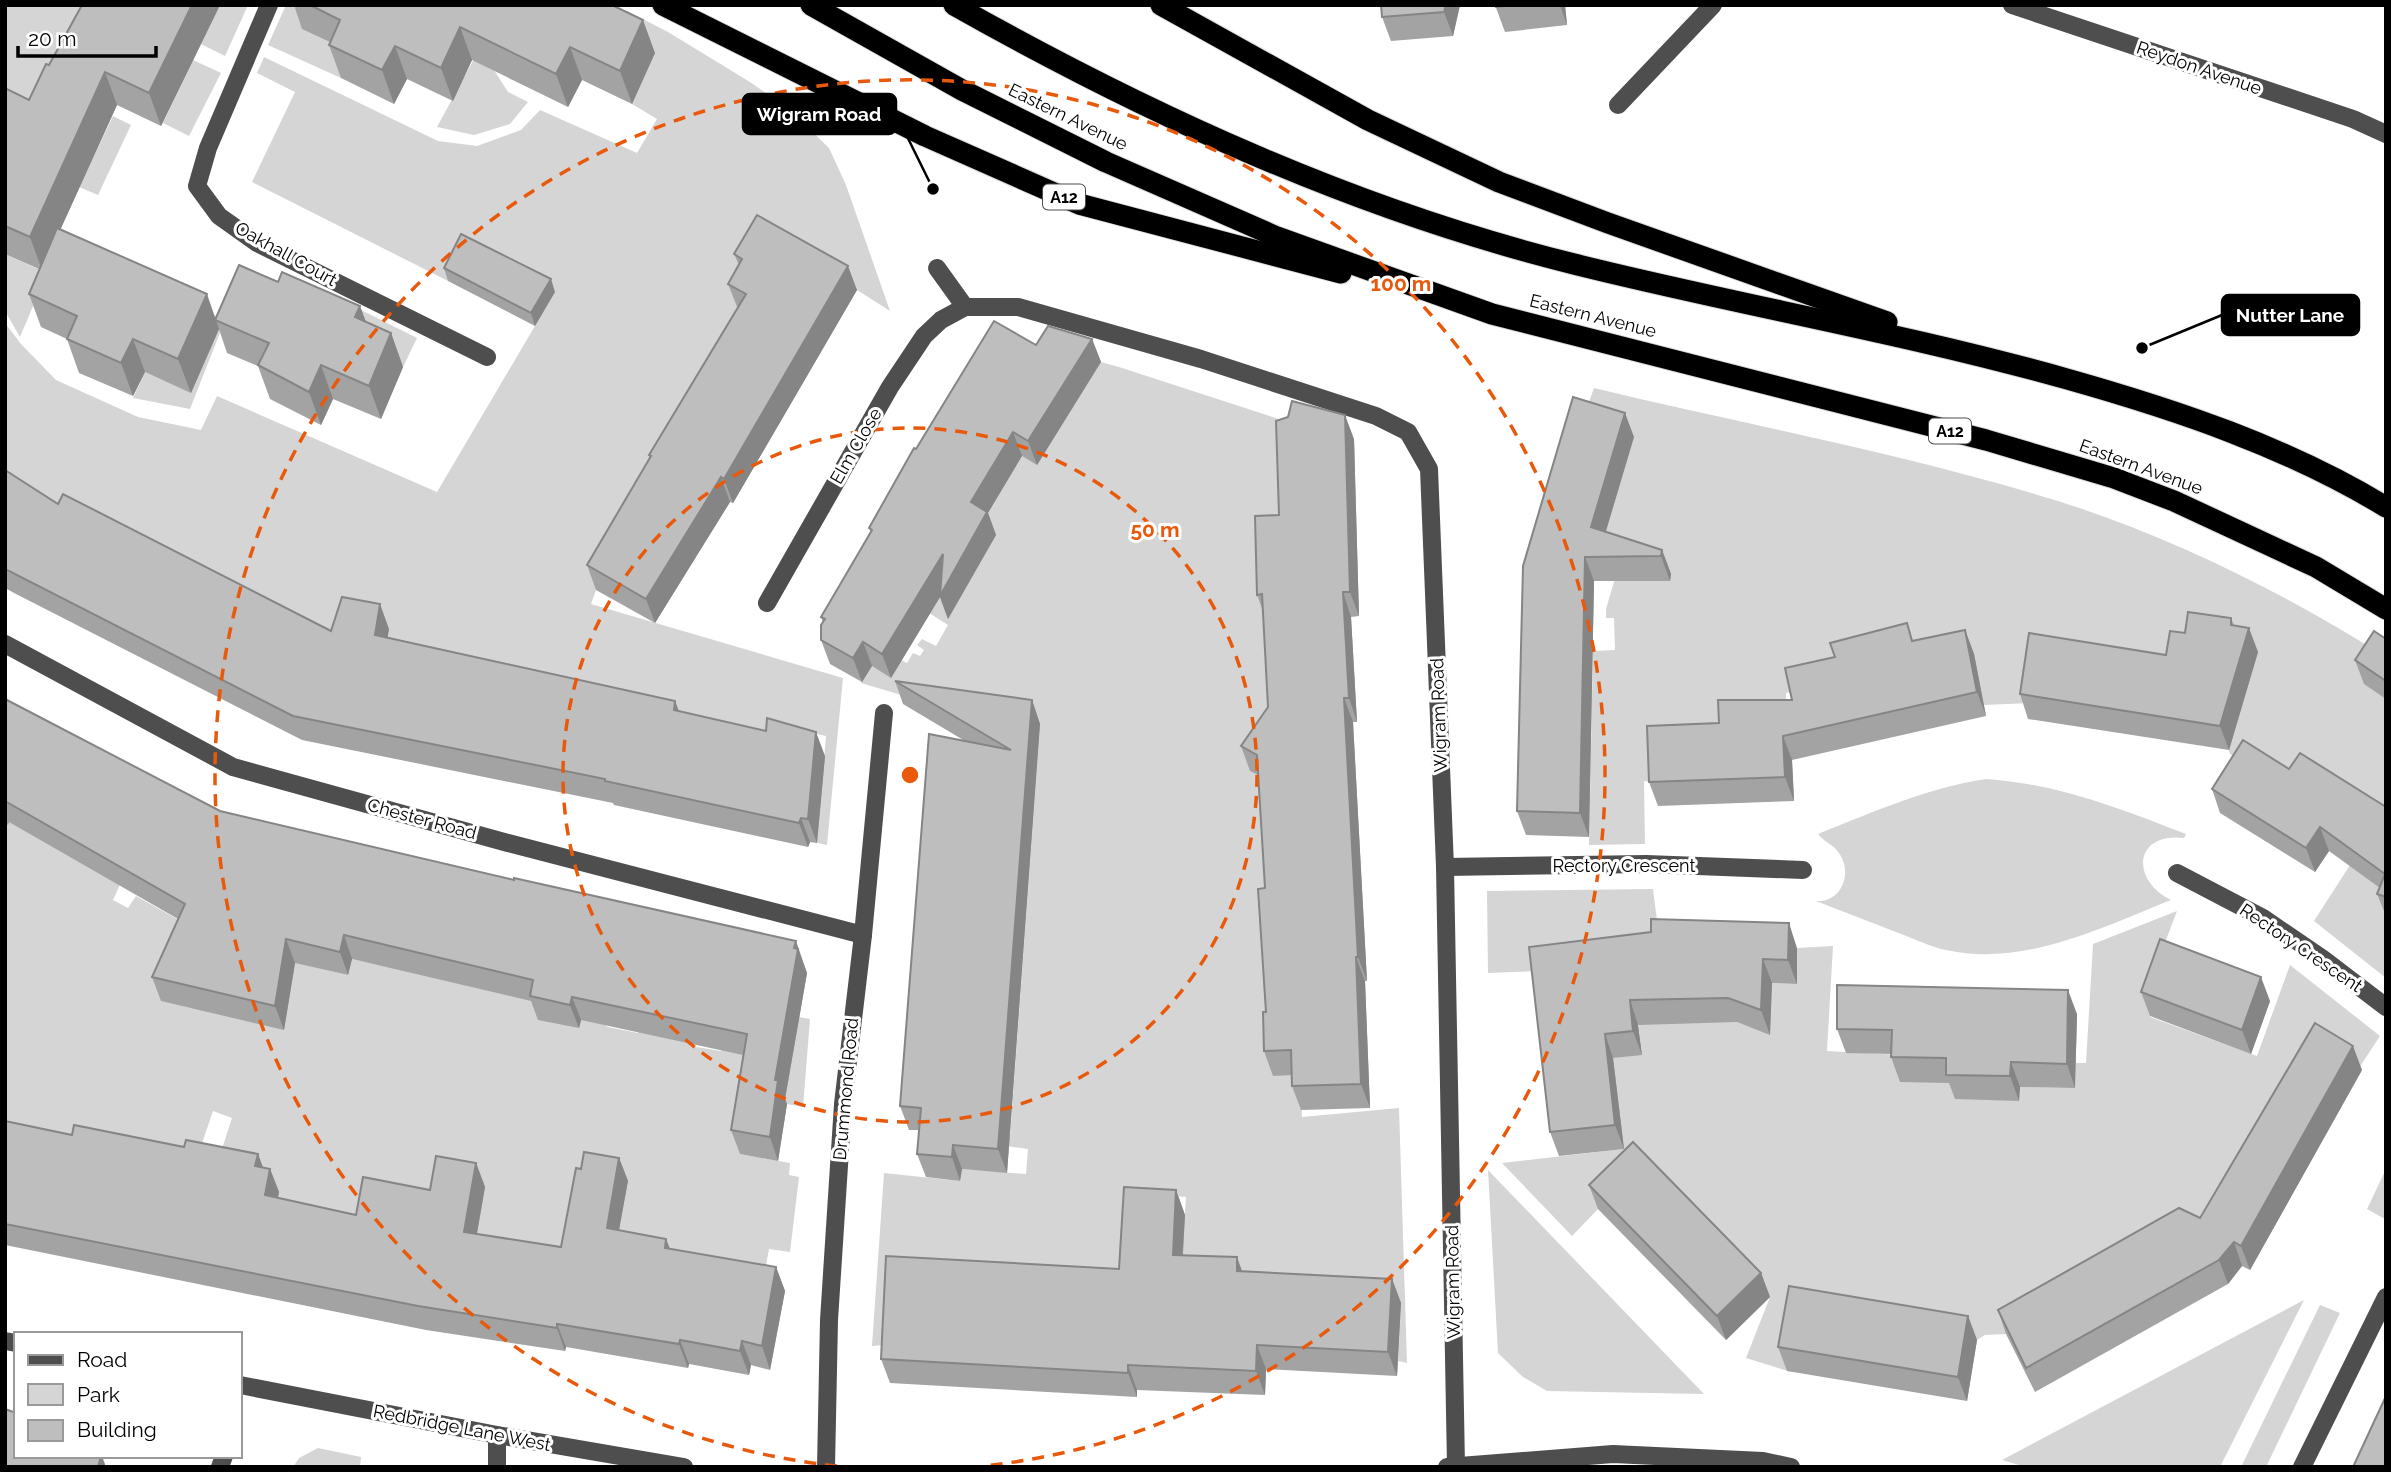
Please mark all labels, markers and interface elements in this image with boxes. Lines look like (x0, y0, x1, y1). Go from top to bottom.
scale bar (18, 14, 156, 58)
text: 20 m (28, 26, 76, 51)
street label: Reydon Avenue (2134, 36, 2265, 99)
street label: Eastern Avenue (1005, 79, 1132, 155)
callout: Wigram Road (743, 94, 896, 134)
text: Wigram Road (757, 103, 881, 125)
road number: A12 (1043, 184, 1085, 210)
street label: Oakhall Court (232, 217, 341, 290)
text: 100 m (1371, 271, 1431, 296)
street label: Eastern Avenue (1528, 290, 1659, 342)
callout: Nutter Lane (2222, 295, 2359, 335)
text: Nutter Lane (2236, 304, 2344, 326)
street label: Elm Close (825, 404, 886, 487)
road number: A12 (1929, 418, 1971, 444)
street label: Eastern Avenue (2077, 434, 2206, 499)
text: 50 m (1130, 517, 1180, 542)
street label: Wigram Road (1426, 658, 1451, 772)
centre of rings (898, 763, 922, 787)
street label: Chester Road (365, 794, 479, 843)
street label: Rectory Crescent (1552, 855, 1696, 876)
street label: Rectory Crescent (2236, 899, 2366, 996)
street label: Drummond Road (829, 1017, 862, 1161)
street label: Wigram Road (1441, 1225, 1464, 1339)
legend (14, 1332, 242, 1458)
text: Road (77, 1347, 127, 1372)
text: Park (77, 1382, 120, 1407)
street label: Redbridge Lane West (372, 1400, 553, 1455)
text: Building (77, 1417, 157, 1442)

